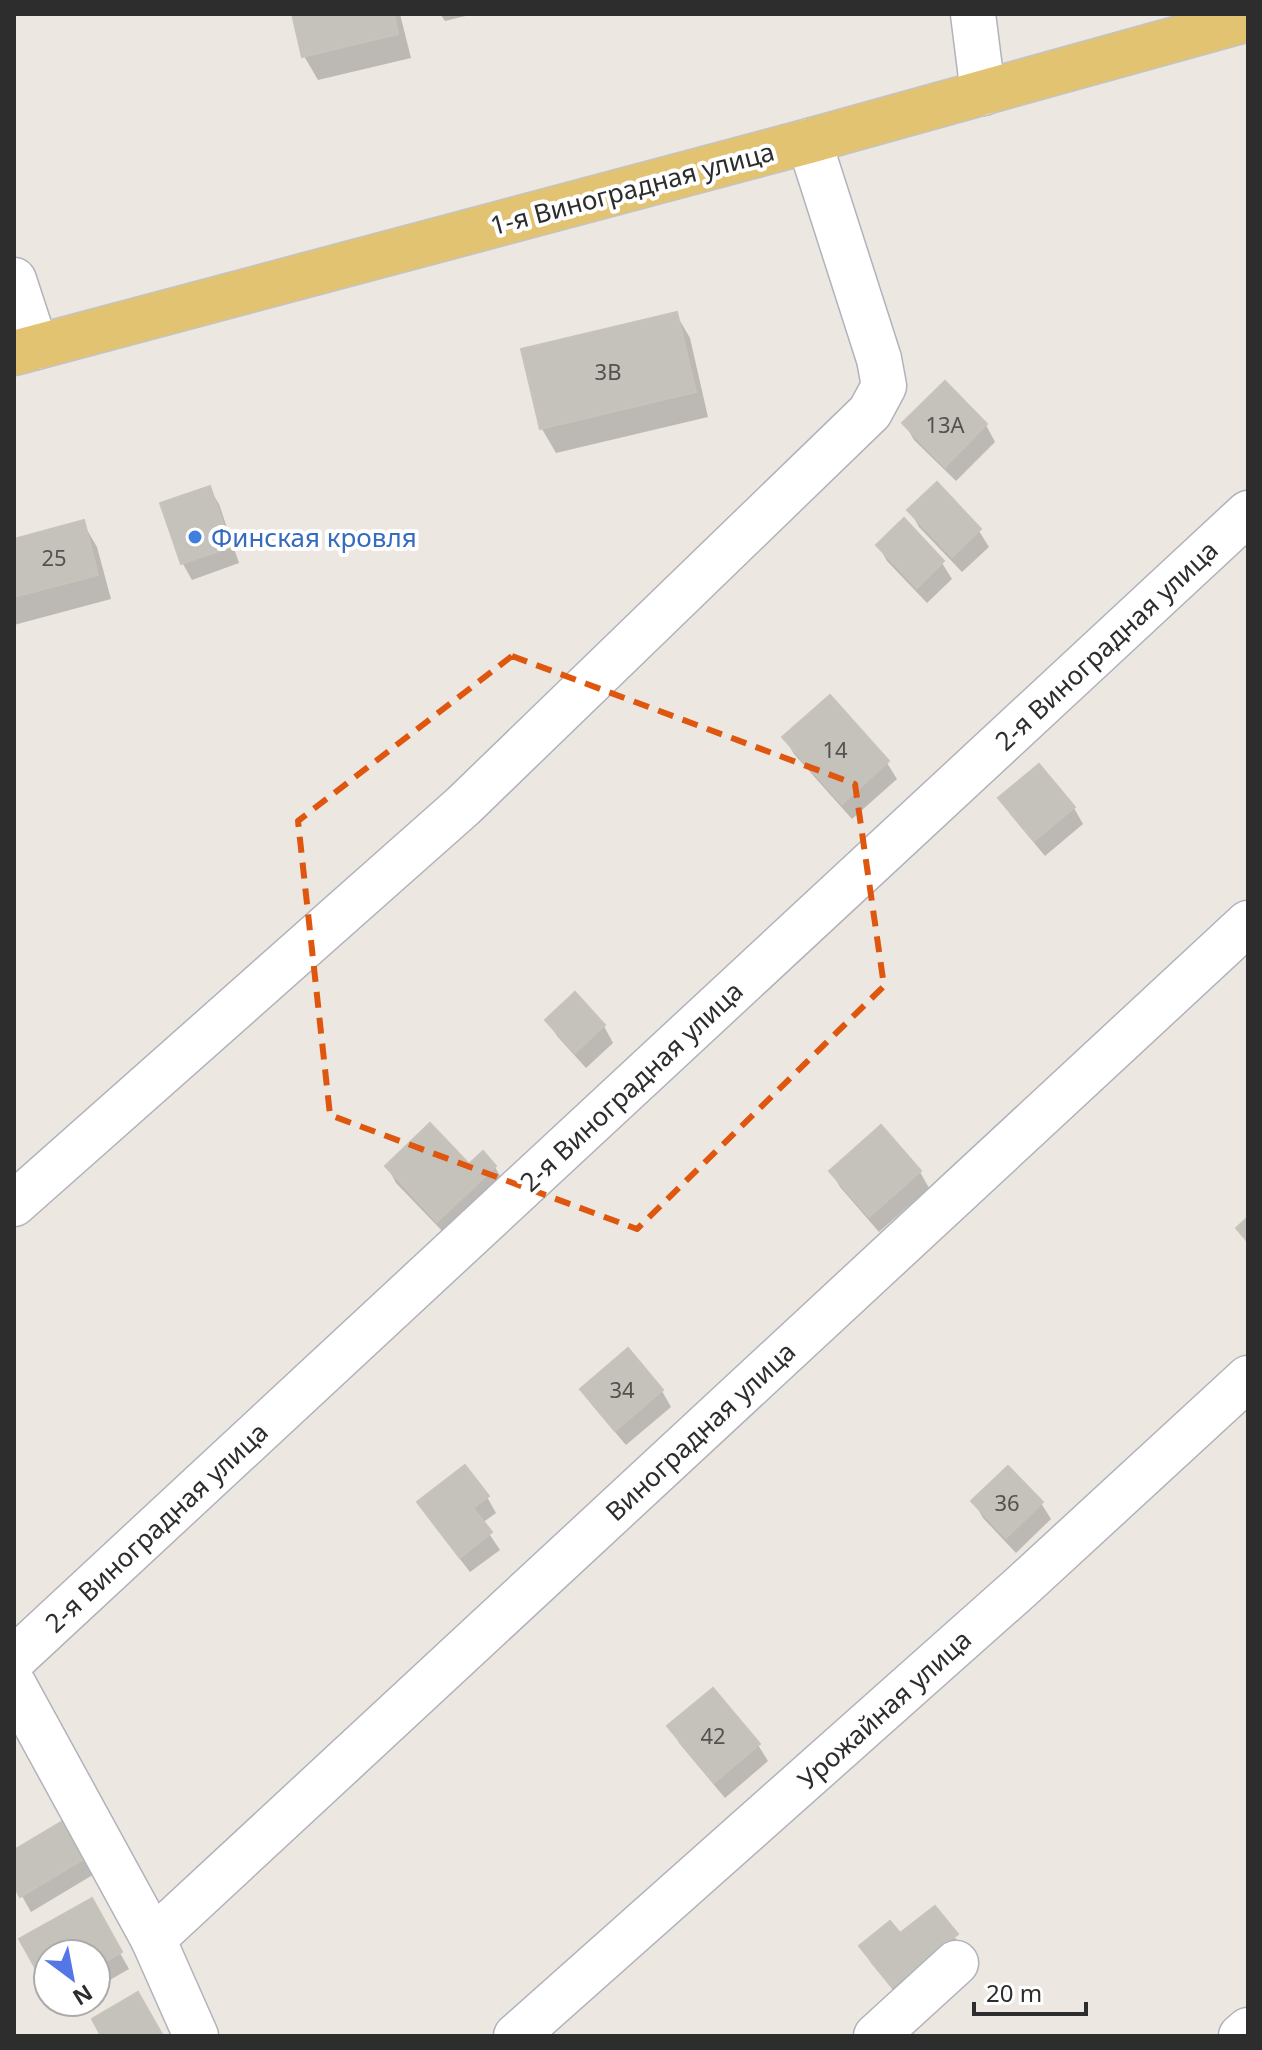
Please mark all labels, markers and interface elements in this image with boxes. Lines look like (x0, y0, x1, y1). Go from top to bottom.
street label: 1-я Виноградная улица (486, 133, 778, 243)
house number: 3В (595, 356, 621, 386)
house number: 13А (925, 409, 966, 439)
place label: Финская кровля (211, 519, 417, 555)
marker: Финская кровля (186, 528, 204, 546)
street label: 2-я Виноградная улица (987, 532, 1225, 758)
house number: 25 (41, 542, 67, 572)
house number: 14 (822, 734, 848, 764)
street label: 2-я Виноградная улица (512, 973, 750, 1199)
street label: Виноградная улица (597, 1333, 803, 1529)
house number: 34 (609, 1374, 635, 1404)
street label: 2-я Виноградная улица (37, 1414, 275, 1640)
house number: 36 (994, 1487, 1020, 1517)
street label: Урожайная улица (789, 1621, 979, 1797)
house number: 42 (700, 1720, 726, 1750)
north arrow (32, 1938, 112, 2018)
scale bar (974, 1966, 1086, 2016)
text: 20 m (986, 1976, 1042, 2009)
text: N (68, 1978, 99, 2013)

